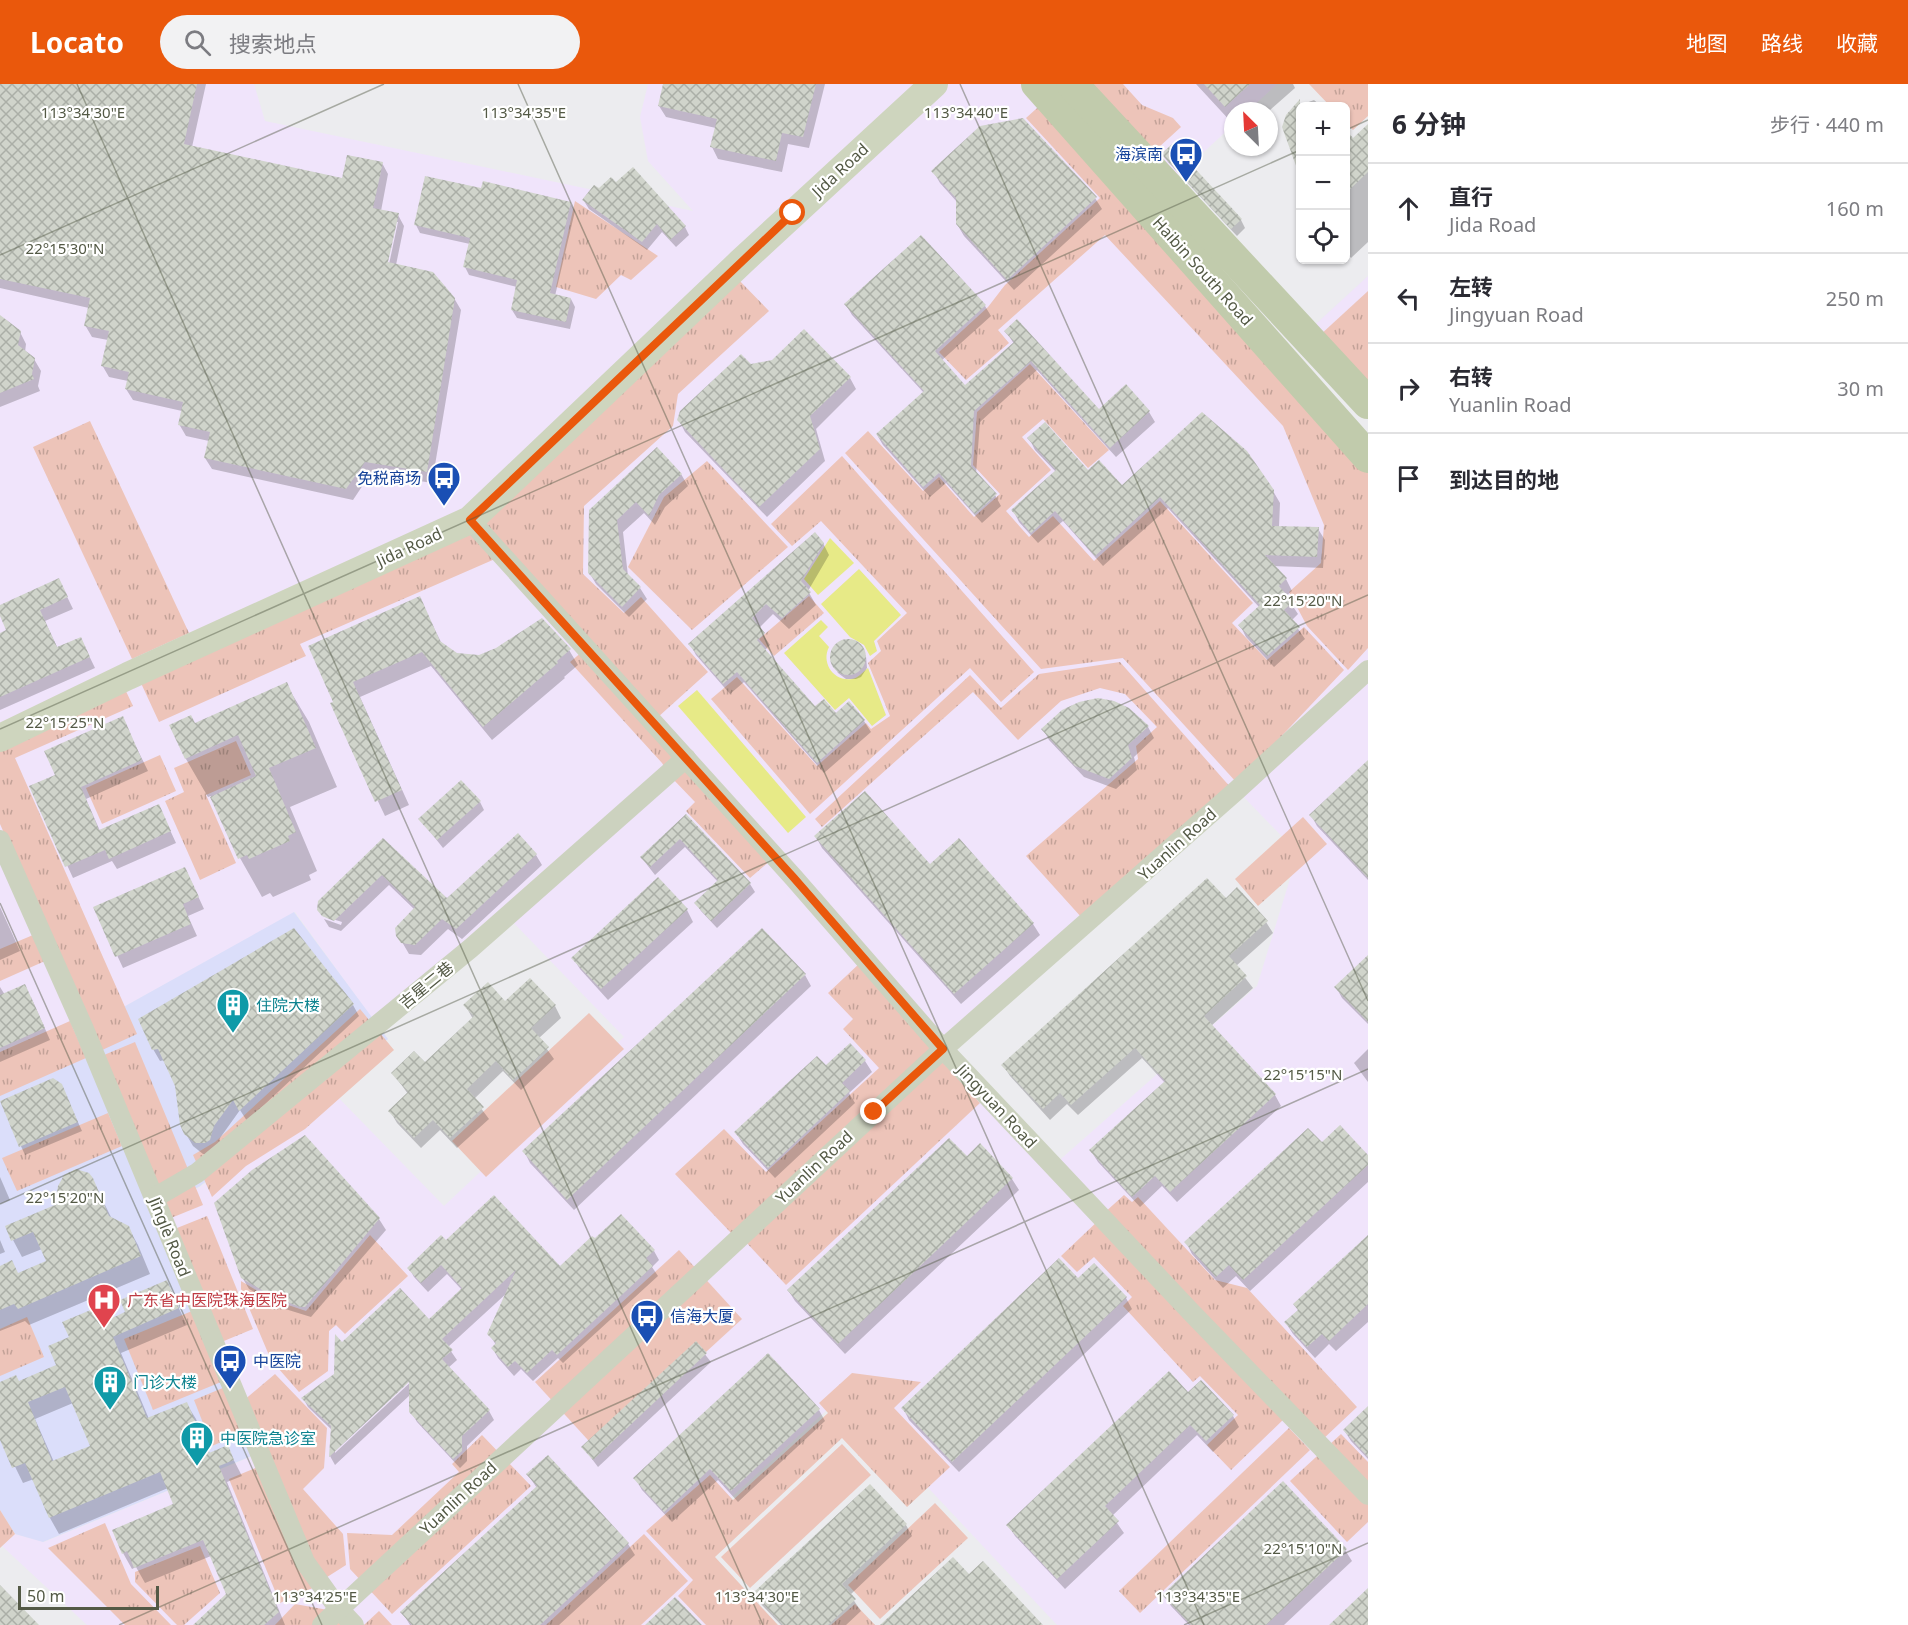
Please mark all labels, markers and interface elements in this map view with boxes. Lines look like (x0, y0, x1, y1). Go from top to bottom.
search box (160, 15, 580, 69)
text: Locato (30, 23, 124, 61)
icon: search (181, 26, 214, 59)
text: 搜索地点 (229, 28, 317, 58)
text: 地图 (1686, 29, 1728, 57)
text: 路线 (1761, 29, 1803, 57)
text: 收藏 (1836, 29, 1878, 57)
text: 113°34'30"E (41, 102, 125, 122)
text: 113°34'35"E (482, 102, 566, 122)
text: 113°34'40"E (924, 102, 1008, 122)
north arrow (1224, 102, 1278, 156)
map controls (1296, 102, 1350, 264)
button: + (1296, 102, 1350, 156)
text: 6 分钟 (1392, 106, 1466, 142)
text: 步行 · 440 m (1770, 111, 1884, 138)
bus stop icon: 海滨南 (1168, 136, 1204, 183)
street label: Jida Road (805, 138, 873, 203)
place label: 海滨南 (1115, 143, 1163, 165)
button: − (1296, 156, 1350, 210)
text: 直行 (1449, 181, 1493, 211)
icon: ahead (1392, 192, 1425, 225)
text: 160 m (1826, 195, 1884, 222)
route start (779, 199, 805, 225)
button: locate (1296, 210, 1350, 264)
text: Jida Road (1449, 211, 1536, 238)
street label: Haibin South Road (1148, 212, 1258, 330)
text: 22°15'30"N (26, 238, 104, 258)
text: 左转 (1449, 271, 1493, 301)
icon: left (1392, 282, 1425, 315)
text: 250 m (1826, 285, 1884, 312)
text: Jingyuan Road (1449, 301, 1584, 328)
text: 右转 (1449, 361, 1493, 391)
icon: right (1392, 372, 1425, 405)
text: 30 m (1837, 375, 1884, 402)
text: Yuanlin Road (1449, 391, 1572, 418)
bus stop icon: 免税商场 (426, 460, 462, 507)
icon: arrive (1392, 462, 1425, 495)
text: 到达目的地 (1449, 464, 1559, 494)
place label: 免税商场 (357, 467, 421, 489)
street label: Jida Road (371, 522, 445, 573)
text: 22°15'20"N (1264, 590, 1342, 610)
text: 22°15'25"N (26, 712, 104, 732)
street label: Yuanlin Road (1133, 803, 1221, 885)
street label: 吉星二巷 (394, 956, 458, 1014)
building icon: 住院大楼 (215, 987, 251, 1034)
place label: 住院大楼 (256, 994, 320, 1016)
street label: Jingyuan Road (951, 1058, 1042, 1153)
text: 22°15'15"N (1264, 1064, 1342, 1084)
route end (860, 1098, 886, 1124)
street label: Yuanlin Road (771, 1126, 857, 1208)
text: 22°15'20"N (26, 1187, 104, 1207)
street label: Jǐnglè Road (143, 1192, 196, 1280)
hospital icon: 广东省中医院珠海医院 (86, 1282, 122, 1329)
place label: 广东省中医院珠海医院 (127, 1289, 287, 1311)
bus stop icon: 信海大厦 (629, 1298, 665, 1345)
place label: 信海大厦 (670, 1305, 734, 1327)
bus stop icon: 中医院 (212, 1343, 248, 1390)
place label: 中医院 (253, 1350, 301, 1372)
building icon: 门诊大楼 (92, 1364, 128, 1411)
place label: 门诊大楼 (133, 1371, 197, 1393)
building icon: 中医院急诊室 (179, 1420, 215, 1467)
place label: 中医院急诊室 (220, 1427, 316, 1449)
street label: Yuanlin Road (415, 1457, 501, 1539)
text: 22°15'10"N (1264, 1538, 1342, 1558)
scale bar (18, 1583, 159, 1610)
text: 50 m (27, 1585, 64, 1607)
text: 113°34'25"E (273, 1586, 357, 1606)
text: 113°34'30"E (715, 1586, 799, 1606)
text: 113°34'35"E (1156, 1586, 1240, 1606)

